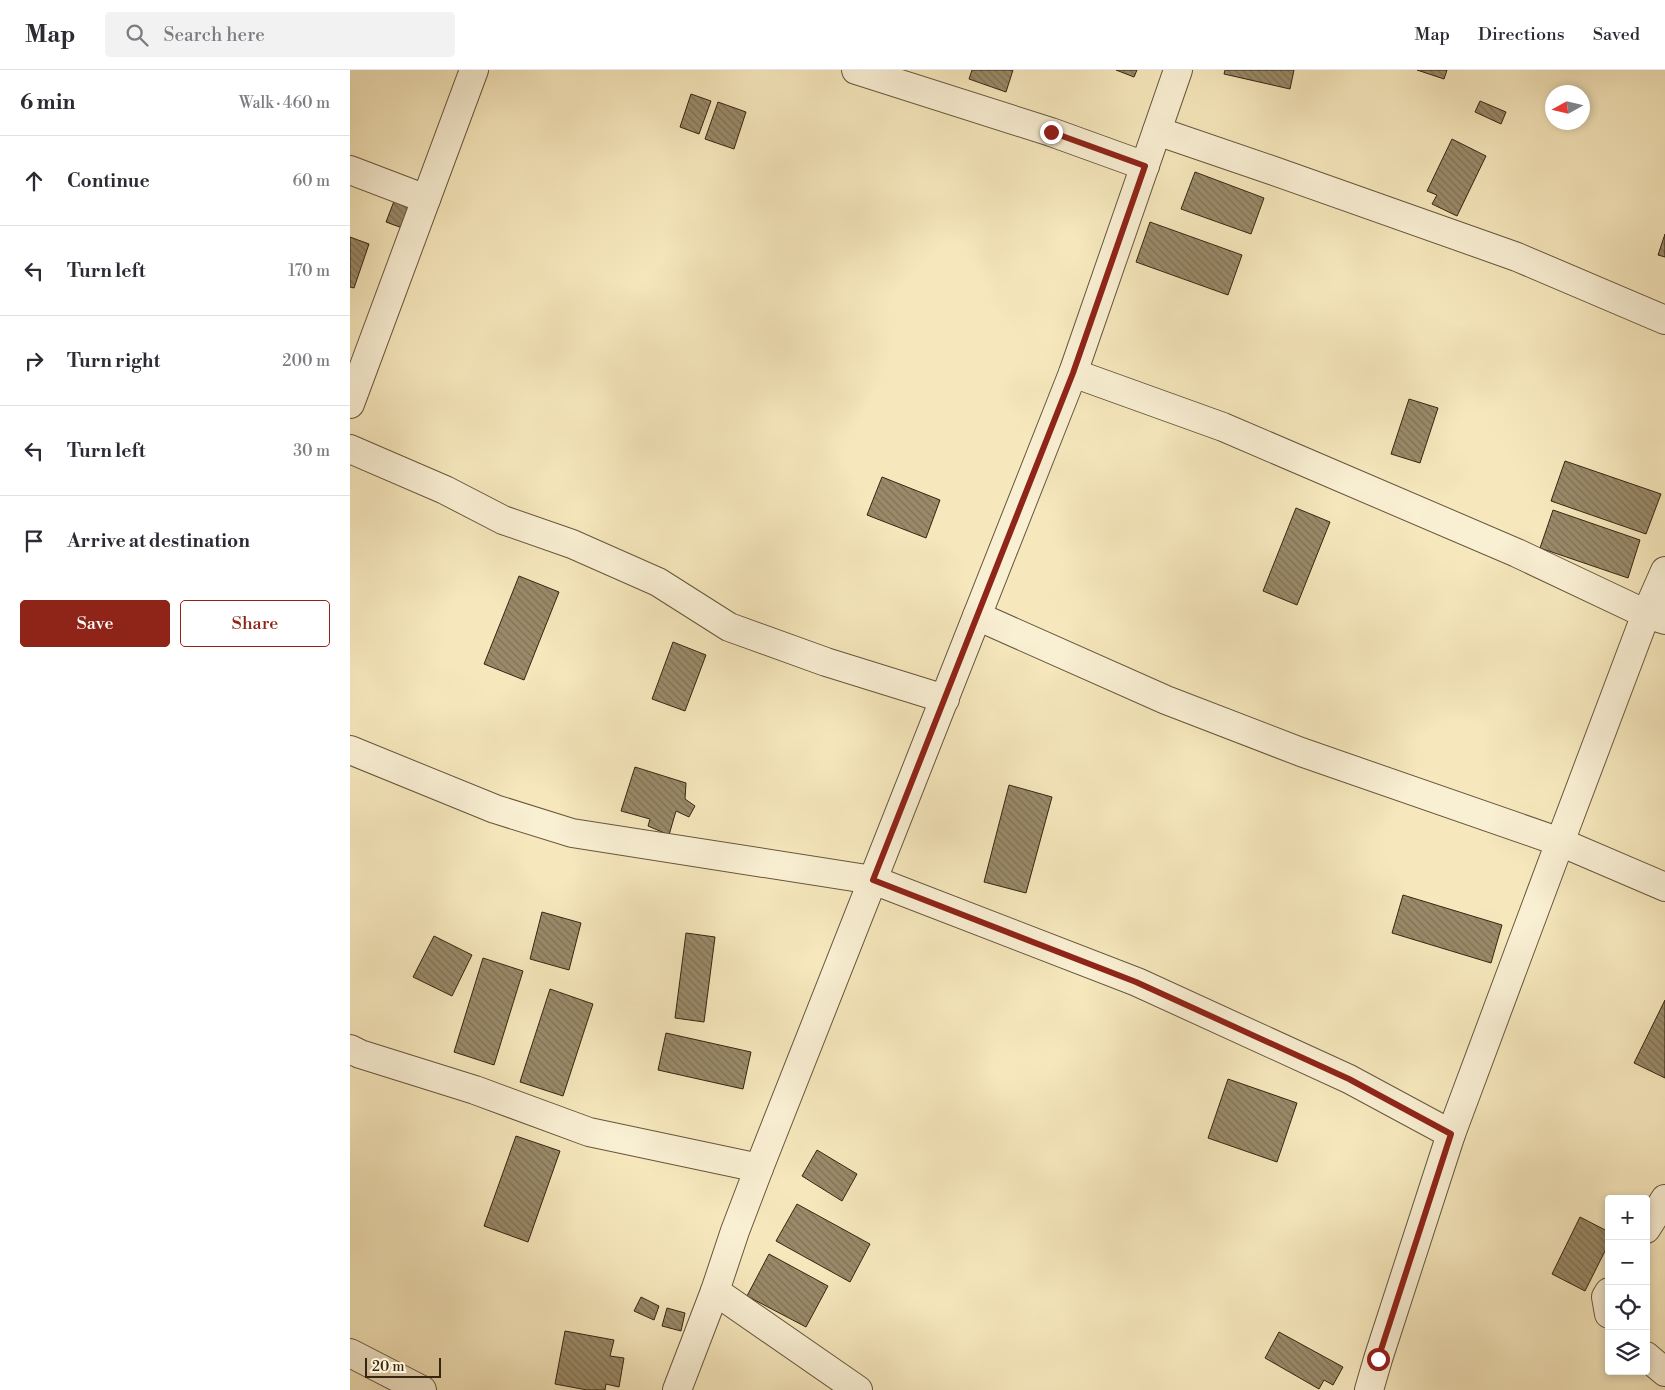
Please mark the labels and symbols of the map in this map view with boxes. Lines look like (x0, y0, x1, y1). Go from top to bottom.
north arrow (1545, 85, 1590, 130)
route end (1040, 121, 1063, 144)
route start (1367, 1348, 1390, 1371)
scale bar (365, 1355, 441, 1378)

